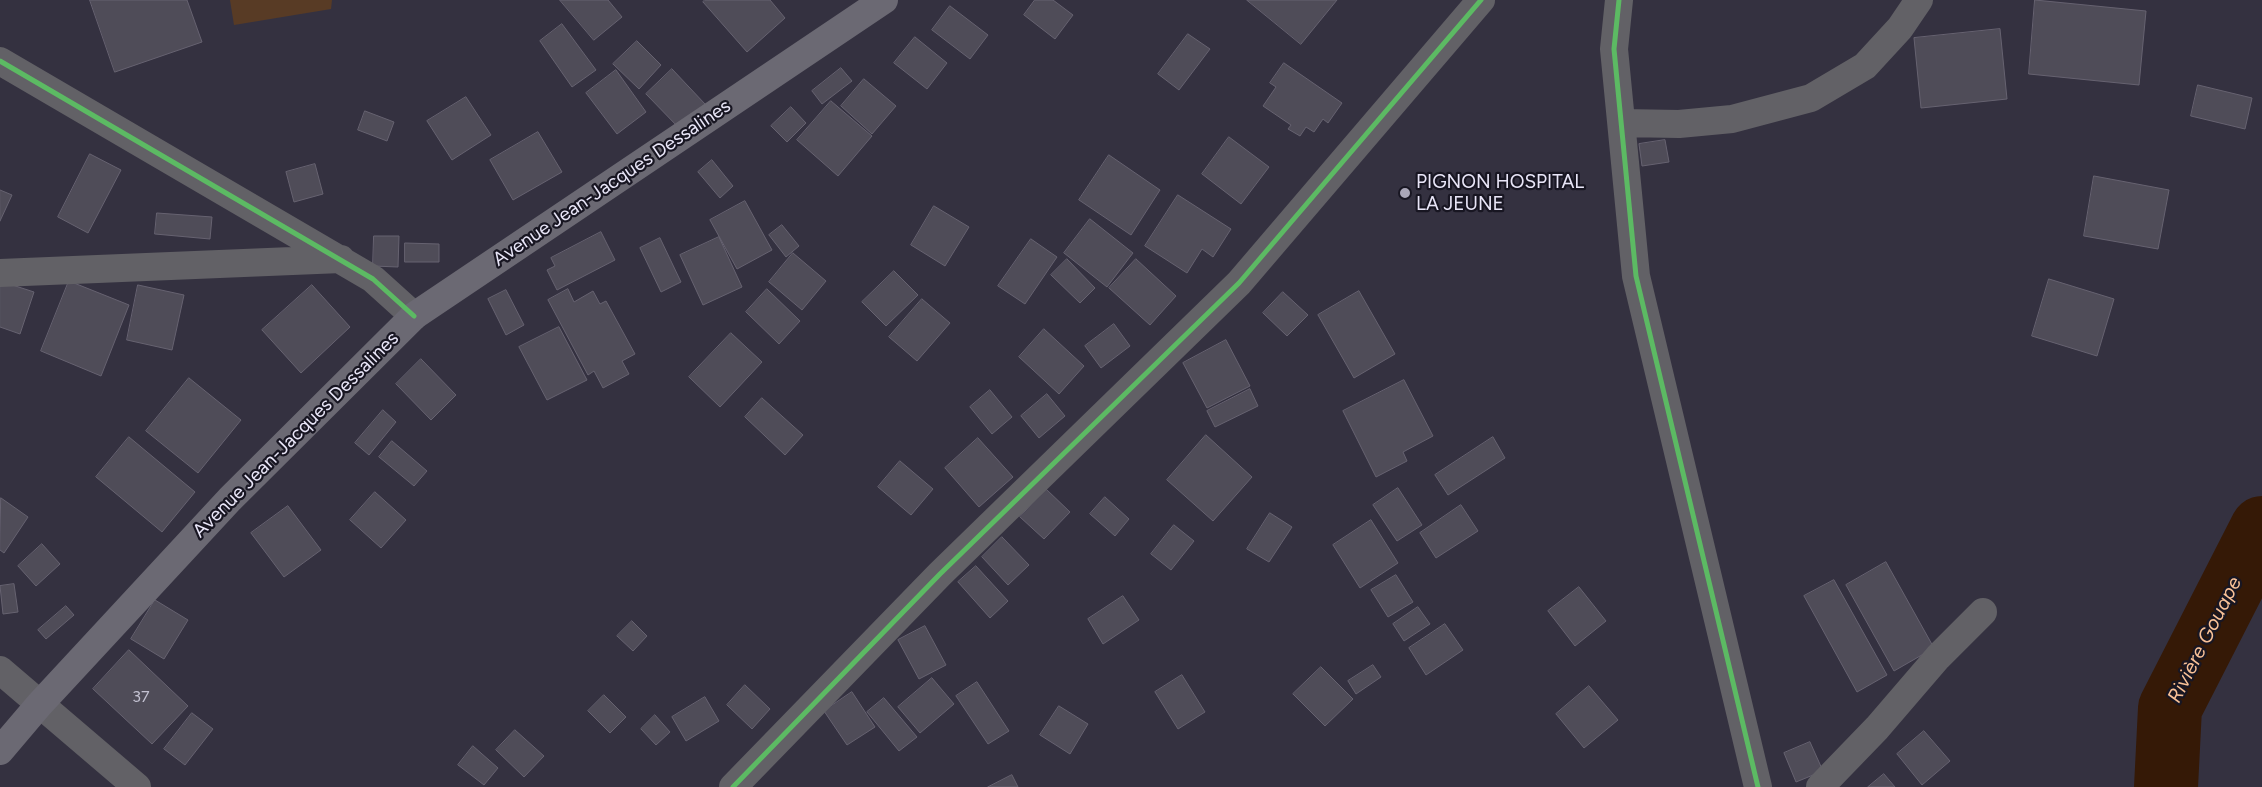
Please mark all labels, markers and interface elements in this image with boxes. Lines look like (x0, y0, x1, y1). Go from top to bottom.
street label: Avenue Jean-Jacques Dessalines (489, 95, 735, 271)
place label: PIGNON HOSPITAL LA JEUNE (1416, 171, 1584, 215)
marker: PIGNON HOSPITAL LA JEUNE (1398, 186, 1412, 200)
street label: Avenue Jean-Jacques Dessalines (188, 327, 404, 543)
water label: Rivière Gouape (2163, 573, 2247, 707)
house number: 37 (132, 687, 150, 707)

